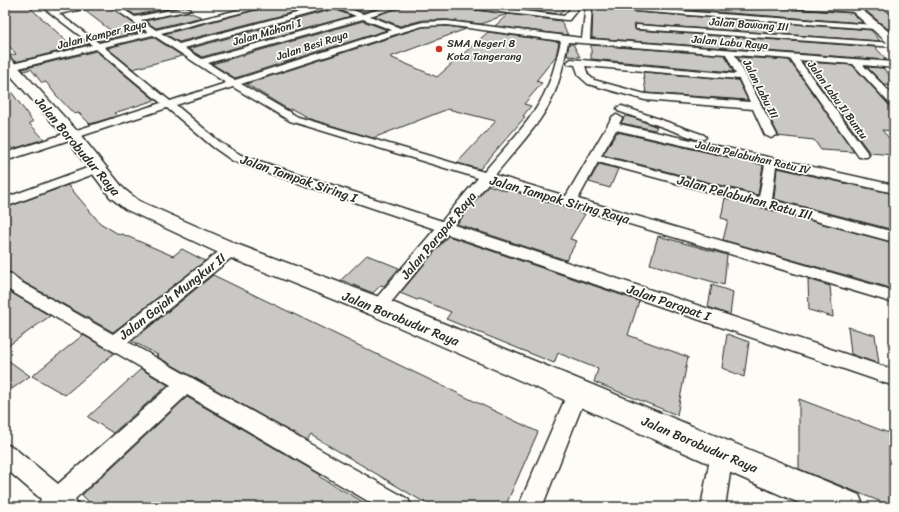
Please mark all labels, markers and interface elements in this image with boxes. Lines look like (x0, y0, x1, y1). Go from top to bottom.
street label: Jalan Bawang III (708, 12, 790, 37)
street label: Jalan Mahoni I (230, 13, 304, 52)
street label: Jalan Kamper Raya (55, 14, 149, 55)
street label: Jalan Besi Raya (273, 25, 351, 66)
street label: Jalan Labu Raya (690, 30, 769, 55)
place label: SMA Negeri 8 Kota Tangerang (447, 34, 522, 66)
marker: SMA Negeri 8 Kota Tangerang (434, 44, 444, 54)
street label: Jalan Labu III (737, 55, 784, 123)
street label: Jalan Labu II Buntu (802, 56, 873, 144)
street label: Jalan Borobudur Raya (28, 91, 127, 202)
street label: Jalan Pelabuhan Ratu IV (693, 135, 813, 180)
street label: Jalan Tampak Siring I (237, 147, 361, 209)
street label: Jalan Tampak Siring Raya (486, 168, 633, 231)
street label: Jalan Pelabuhan Ratu III (674, 168, 815, 227)
street label: Jalan Parapat Raya (394, 186, 483, 285)
street label: Jalan Gajah Mungkur II (113, 247, 231, 346)
street label: Jalan Parapat I (623, 277, 714, 328)
street label: Jalan Borobudur Raya (338, 284, 463, 353)
street label: Jalan Borobudur Raya (637, 409, 762, 480)

